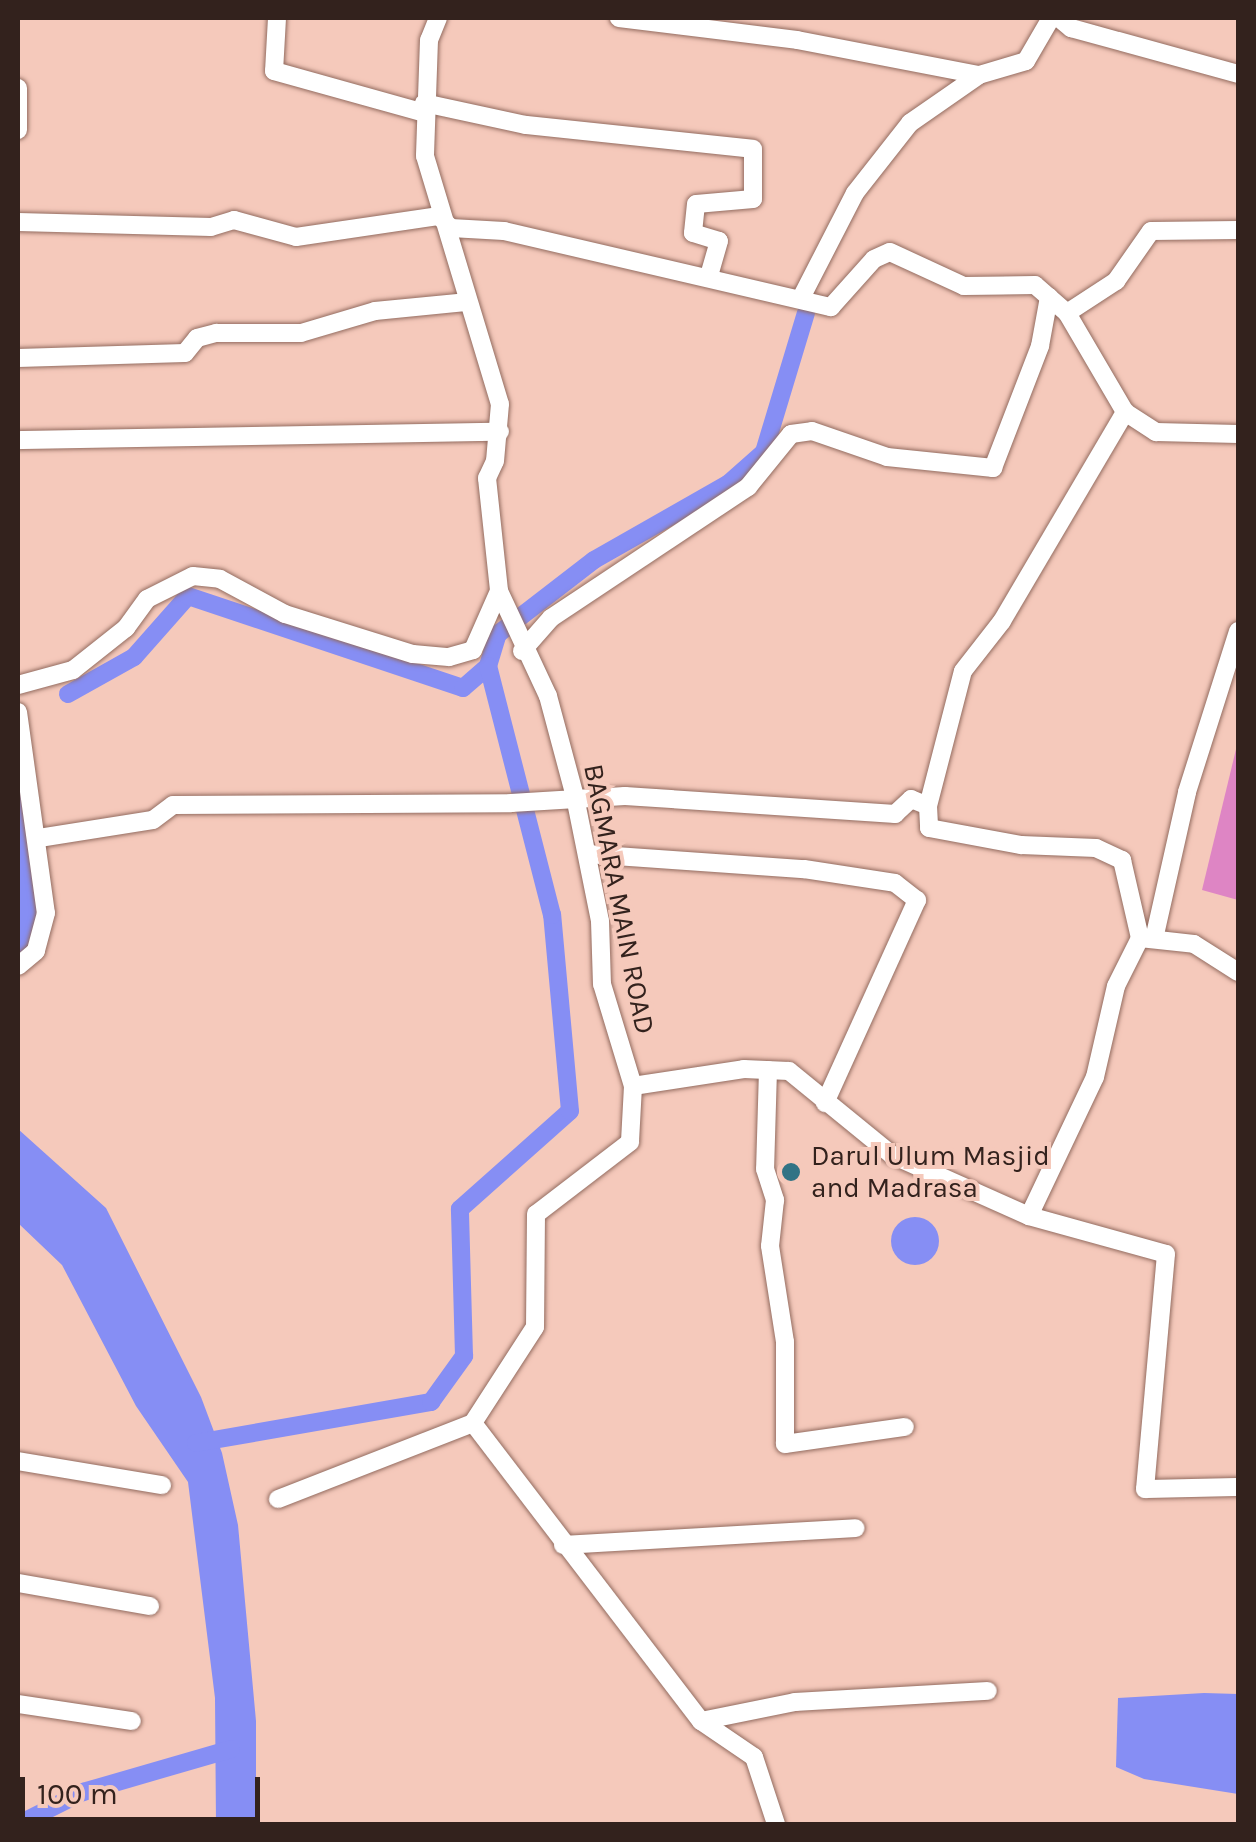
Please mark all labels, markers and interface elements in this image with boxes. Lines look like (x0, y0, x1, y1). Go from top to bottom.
street label: BAGMARA MAIN ROAD (576, 761, 662, 1037)
place label: Darul Ulum Masjid and Madrasa (811, 1139, 1050, 1205)
marker: Darul Ulum Masjid and Madrasa (780, 1161, 802, 1183)
scale bar (25, 1757, 265, 1819)
text: 100 m (37, 1776, 118, 1812)

